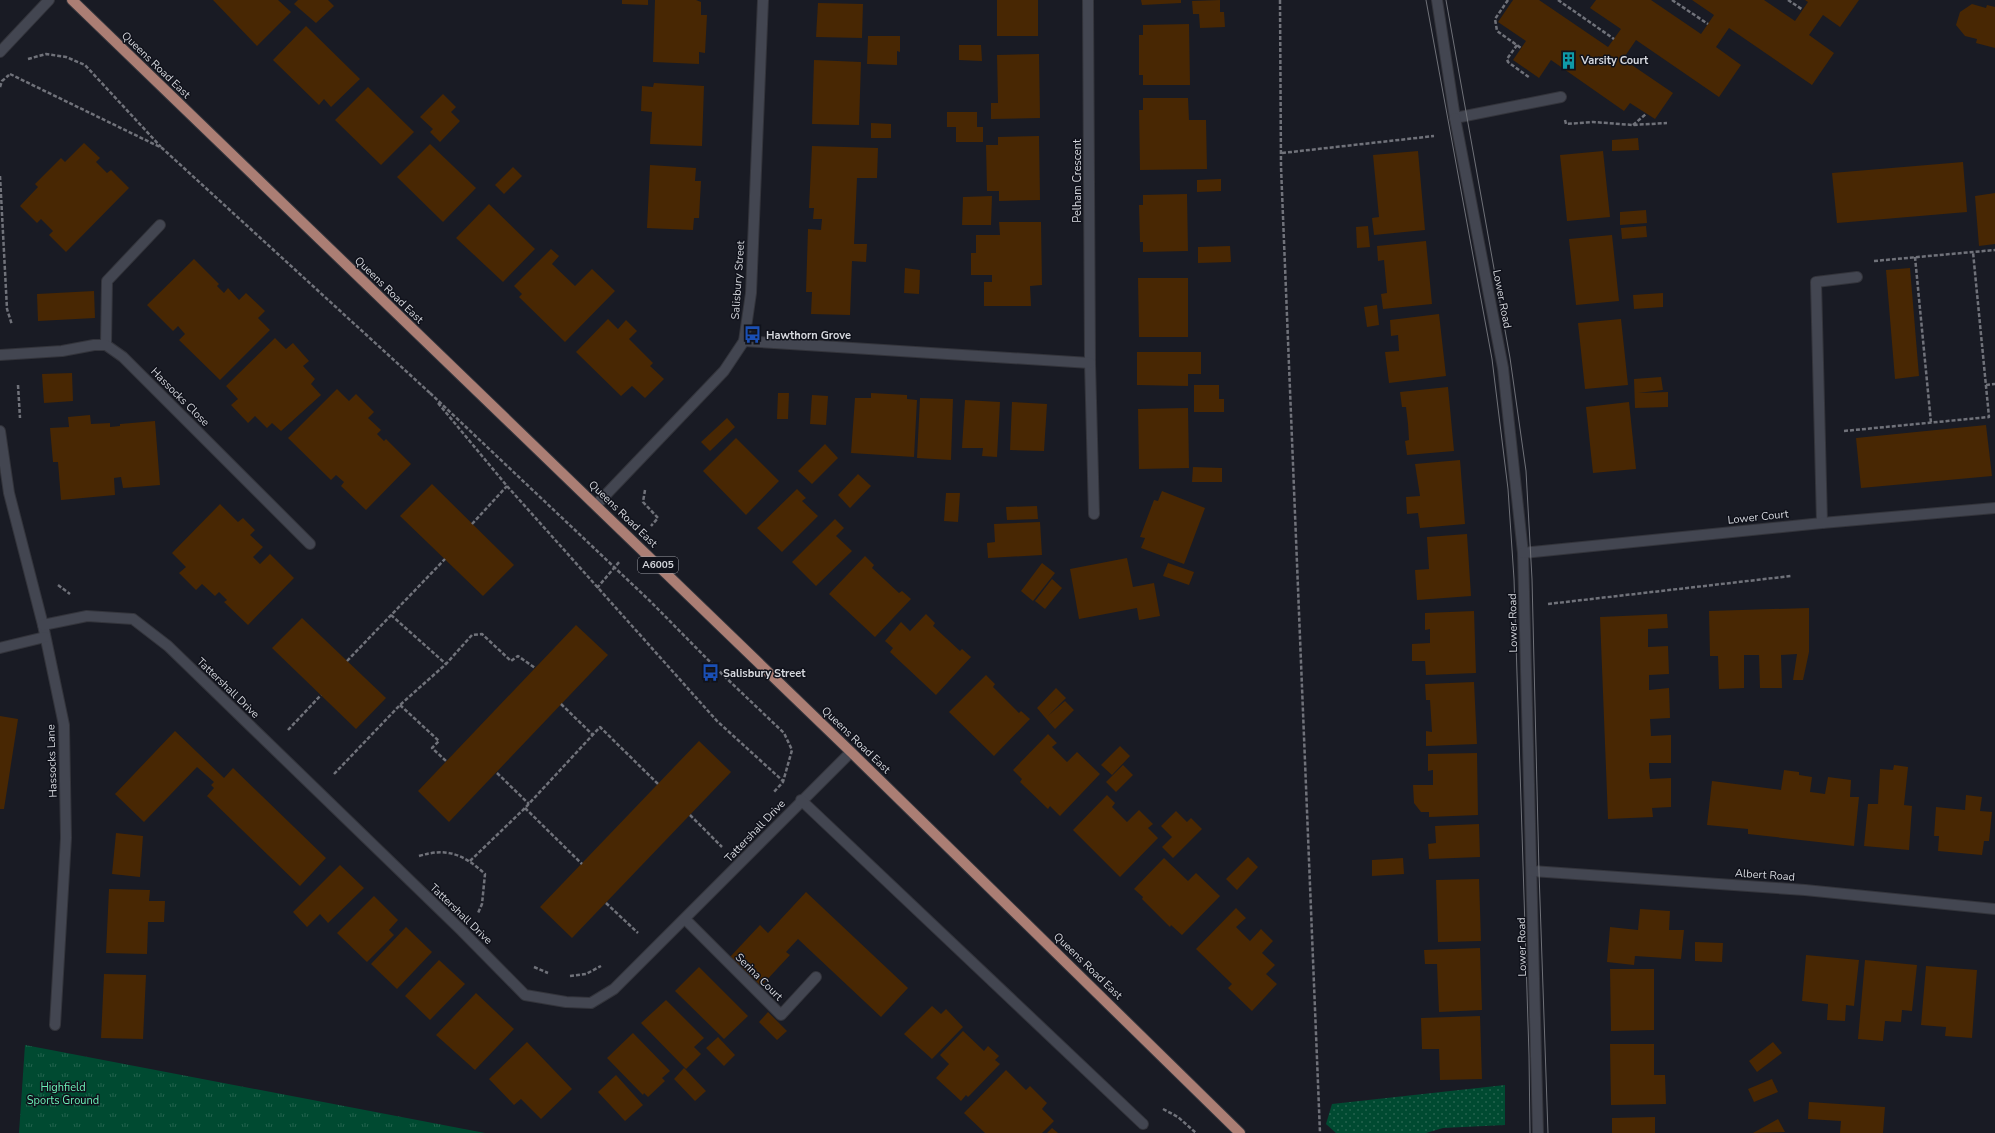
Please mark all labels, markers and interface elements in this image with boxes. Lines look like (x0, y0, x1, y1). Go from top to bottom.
street label: Queens Road East (118, 28, 194, 102)
building icon: Varsity Court (1558, 50, 1578, 70)
place label: Varsity Court (1580, 53, 1649, 68)
street label: Pelham Crescent (1070, 139, 1085, 223)
street label: Salisbury Street (728, 240, 748, 320)
street label: Queens Road East (351, 253, 427, 327)
street label: Lower Road (1489, 268, 1515, 330)
bus stop icon: Hawthorn Grove (743, 325, 763, 345)
place label: Hawthorn Grove (766, 328, 851, 343)
street label: Hassocks Close (147, 364, 213, 430)
street label: Queens Road East (585, 477, 661, 551)
street label: Lower Court (1727, 506, 1789, 528)
road number: A6005 (638, 557, 678, 573)
street label: Lower Road (1505, 593, 1521, 653)
street label: Tattershall Drive (193, 654, 263, 722)
bus stop icon: Salisbury Street (700, 663, 720, 683)
place label: Salisbury Street (723, 666, 806, 681)
street label: Queens Road East (818, 703, 894, 777)
street label: Hassocks Lane (43, 724, 61, 798)
street label: Tattershall Drive (721, 796, 789, 866)
street label: Albert Road (1735, 865, 1795, 885)
street label: Tattershall Drive (426, 880, 496, 948)
street label: Lower Road (1514, 917, 1530, 977)
street label: Queens Road East (1050, 929, 1126, 1003)
street label: Serina Court (732, 950, 786, 1004)
park label: Highfield Sports Ground (27, 1080, 99, 1108)

